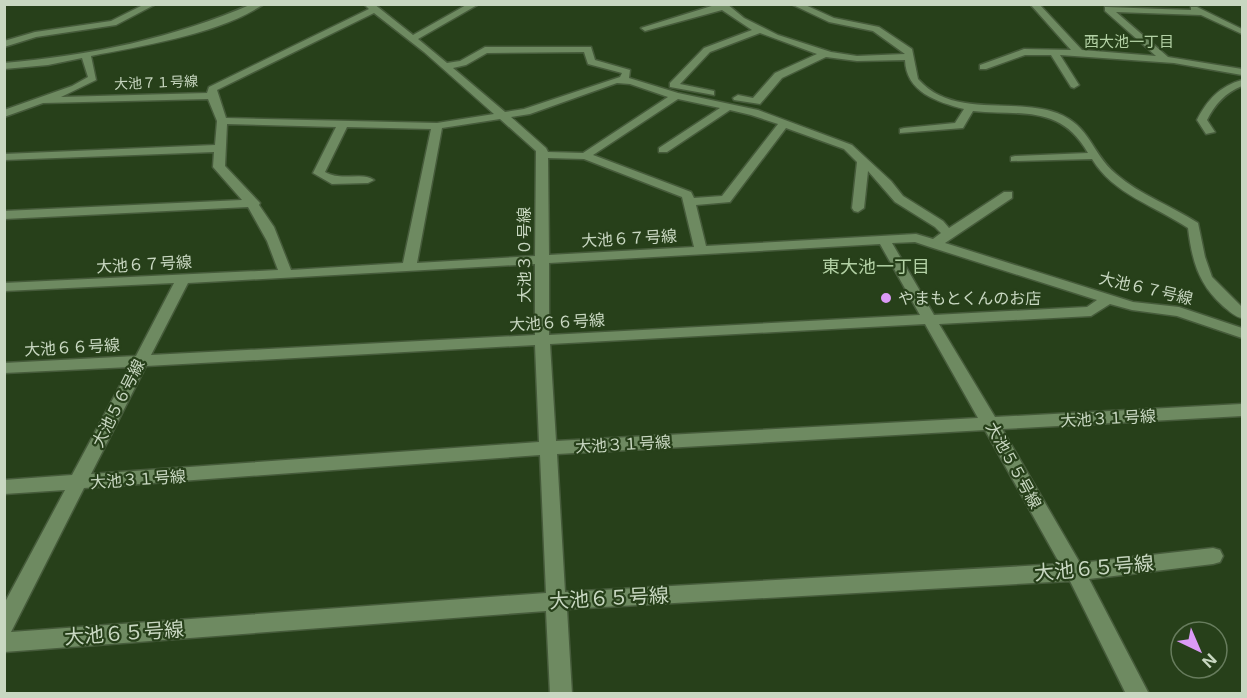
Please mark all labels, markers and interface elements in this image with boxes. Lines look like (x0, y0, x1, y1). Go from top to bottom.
district label: 西大池一丁目 (1084, 32, 1174, 51)
street label: 大池７１号線 (114, 72, 198, 92)
street label: 大池３０号線 (514, 207, 534, 303)
street label: 大池６７号線 (581, 226, 677, 250)
street label: 大池６７号線 (96, 252, 192, 276)
district label: 東大池一丁目 (822, 256, 930, 277)
street label: 大池６７号線 (1097, 267, 1195, 309)
place label: やまもとくんのお店 (898, 288, 1041, 308)
marker: やまもとくんのお店 (879, 291, 893, 305)
street label: 大池６６号線 (509, 310, 605, 334)
street label: 大池６６号線 (24, 335, 120, 359)
street label: 大池５６号線 (87, 356, 149, 450)
street label: 大池３１号線 (1060, 406, 1156, 430)
street label: 大池５５号線 (982, 418, 1046, 512)
street label: 大池３１号線 (575, 432, 671, 456)
street label: 大池３１号線 (89, 466, 187, 492)
street label: 大池６５号線 (1033, 551, 1155, 585)
street label: 大池６５号線 (548, 583, 670, 613)
street label: 大池６５号線 (63, 617, 185, 649)
north arrow (1169, 620, 1229, 680)
text: N (1198, 649, 1221, 672)

